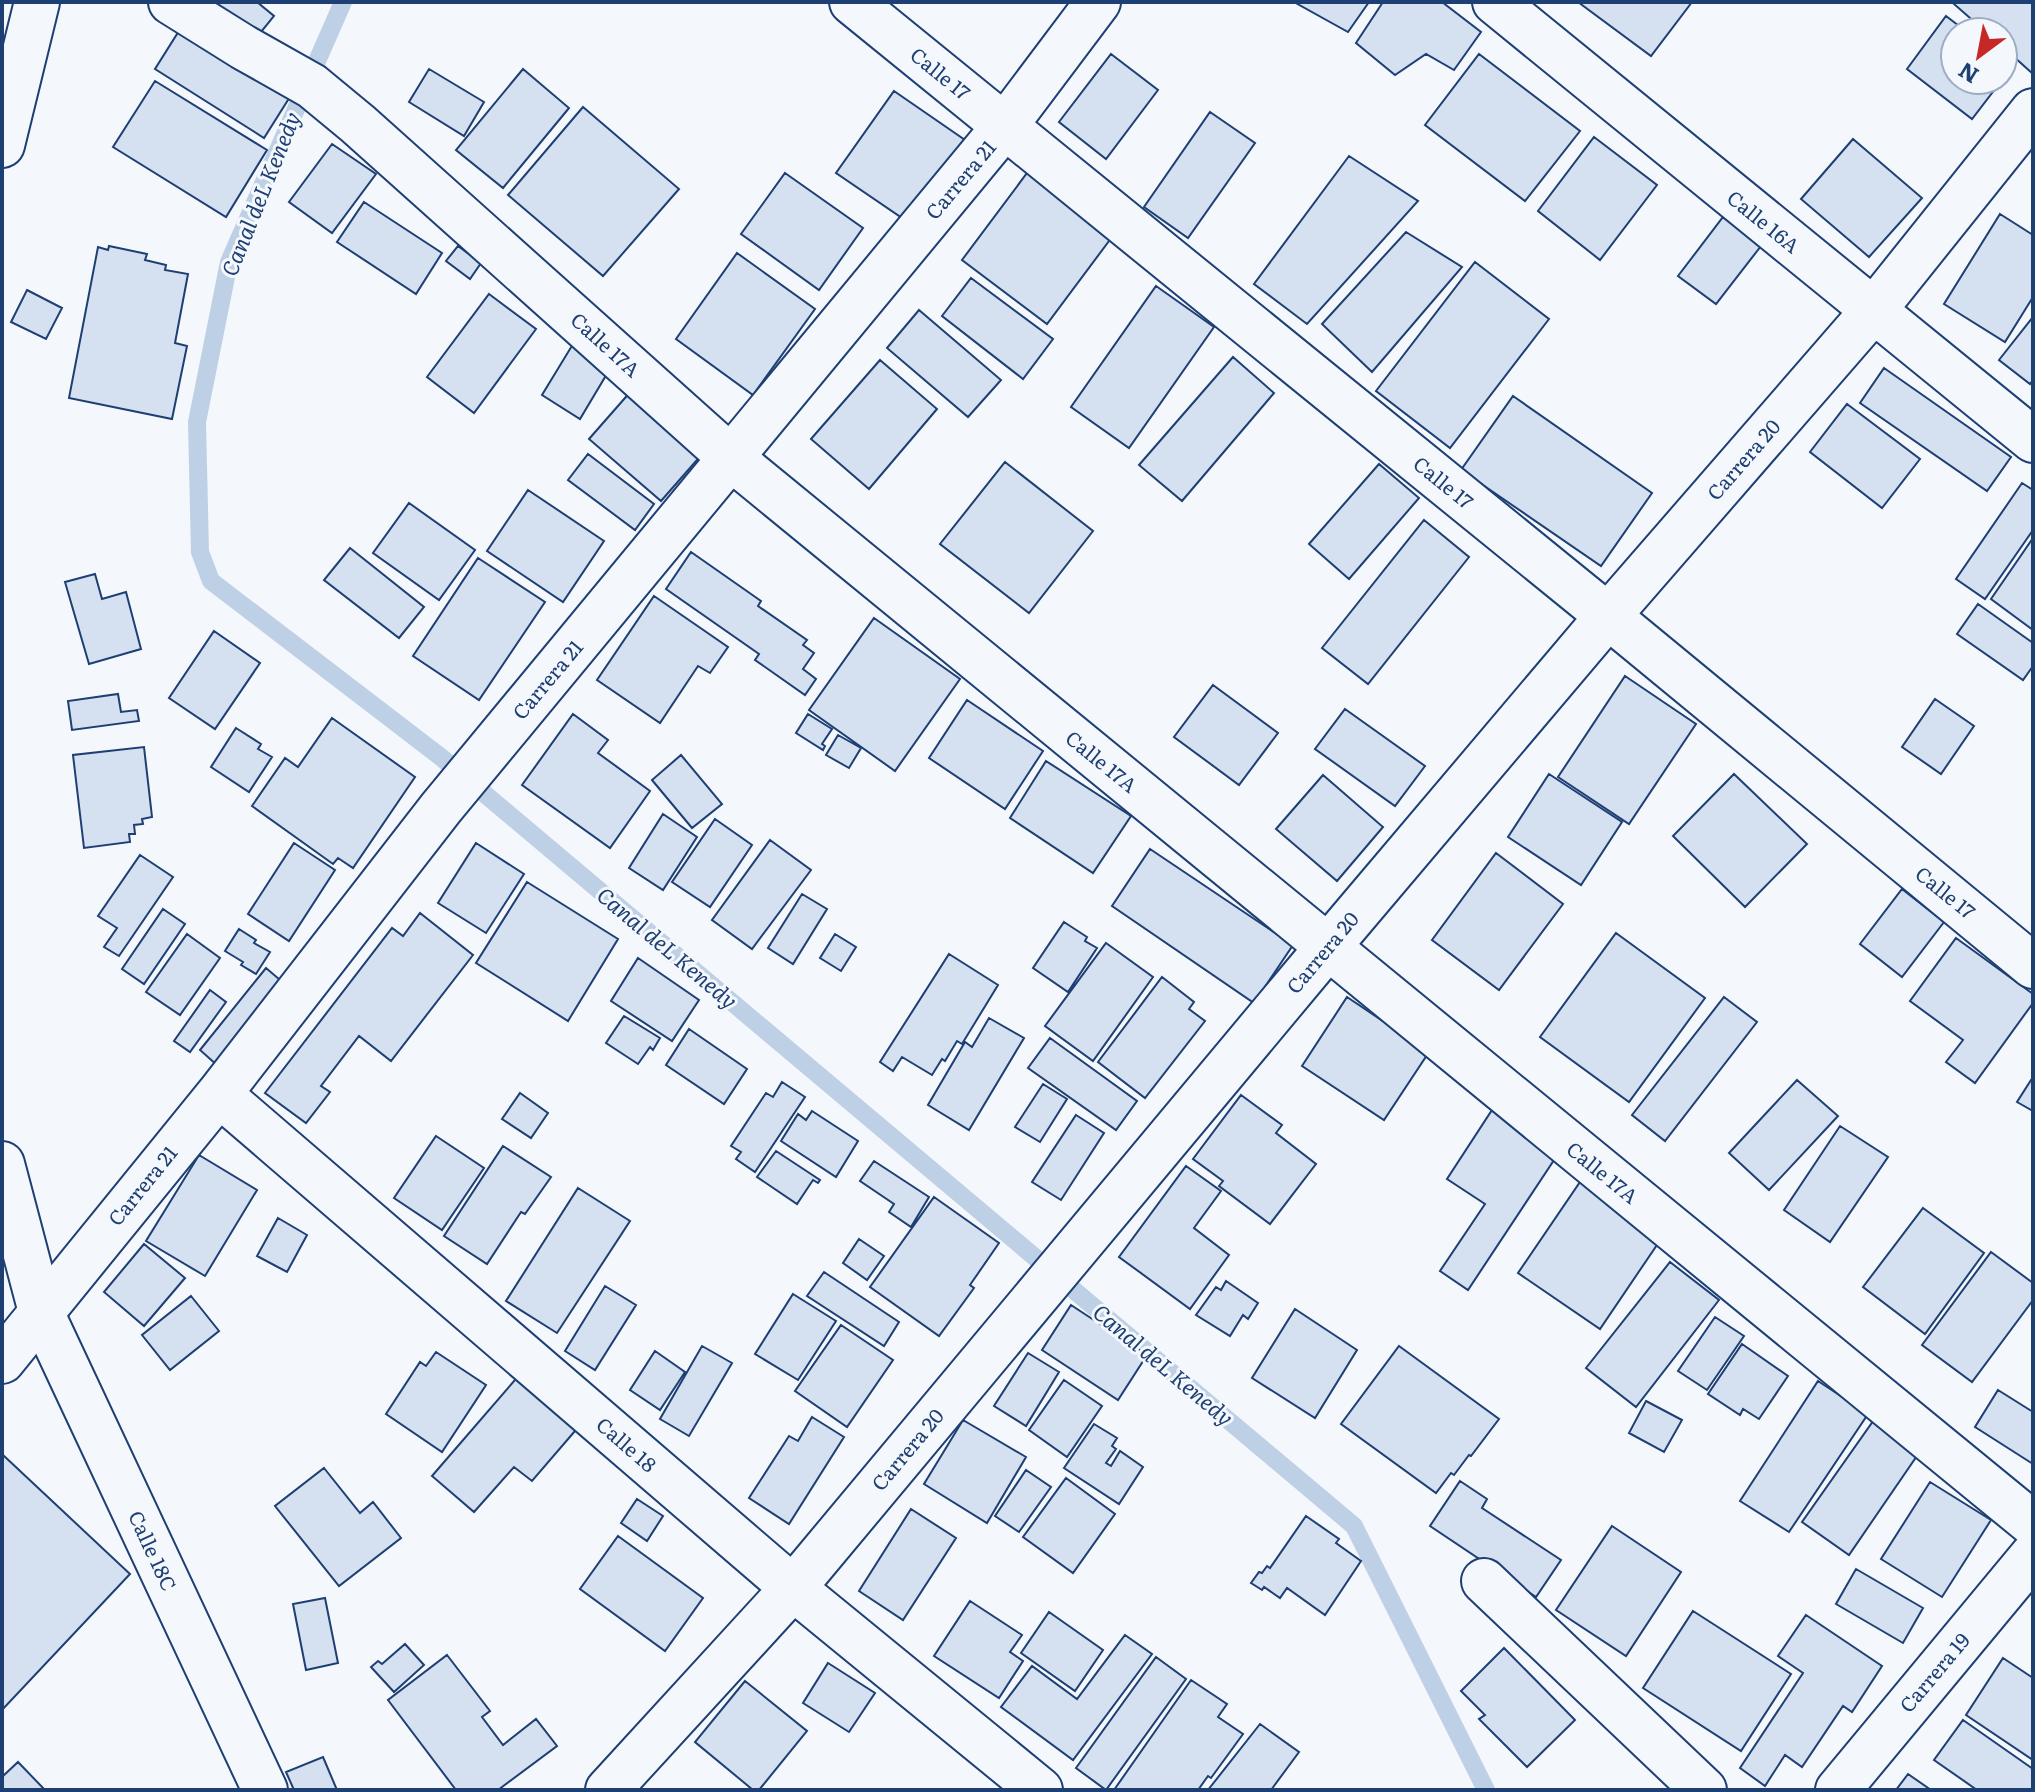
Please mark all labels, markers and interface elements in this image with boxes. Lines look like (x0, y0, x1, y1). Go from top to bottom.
north arrow (1939, 16, 2019, 96)
street label: Calle 17 (905, 39, 978, 106)
text: N (1951, 55, 1984, 93)
water label: Canal deL Kenedy (212, 106, 308, 281)
street label: Carrera 21 (917, 132, 1002, 225)
street label: Calle 16A (1722, 182, 1807, 259)
street label: Calle 17A (565, 304, 648, 383)
street label: Carrera 20 (1699, 411, 1786, 506)
street label: Calle 17 (1408, 448, 1481, 515)
street label: Carrera 21 (504, 632, 589, 725)
street label: Calle 17A (1060, 722, 1145, 799)
street label: Calle 17 (1910, 858, 1983, 925)
water label: Canal deL Kenedy (590, 878, 745, 1016)
street label: Carrera 20 (1278, 904, 1365, 999)
street label: Calle 17A (1561, 1133, 1646, 1210)
street label: Carrera 21 (100, 1138, 183, 1231)
water label: Canal deL Kenedy (1086, 1295, 1241, 1433)
street label: Carrera 20 (863, 1401, 950, 1496)
street label: Calle 18 (591, 1409, 664, 1478)
street label: Calle 18C (122, 1505, 185, 1595)
street label: Carrera 19 (1891, 1625, 1976, 1718)

